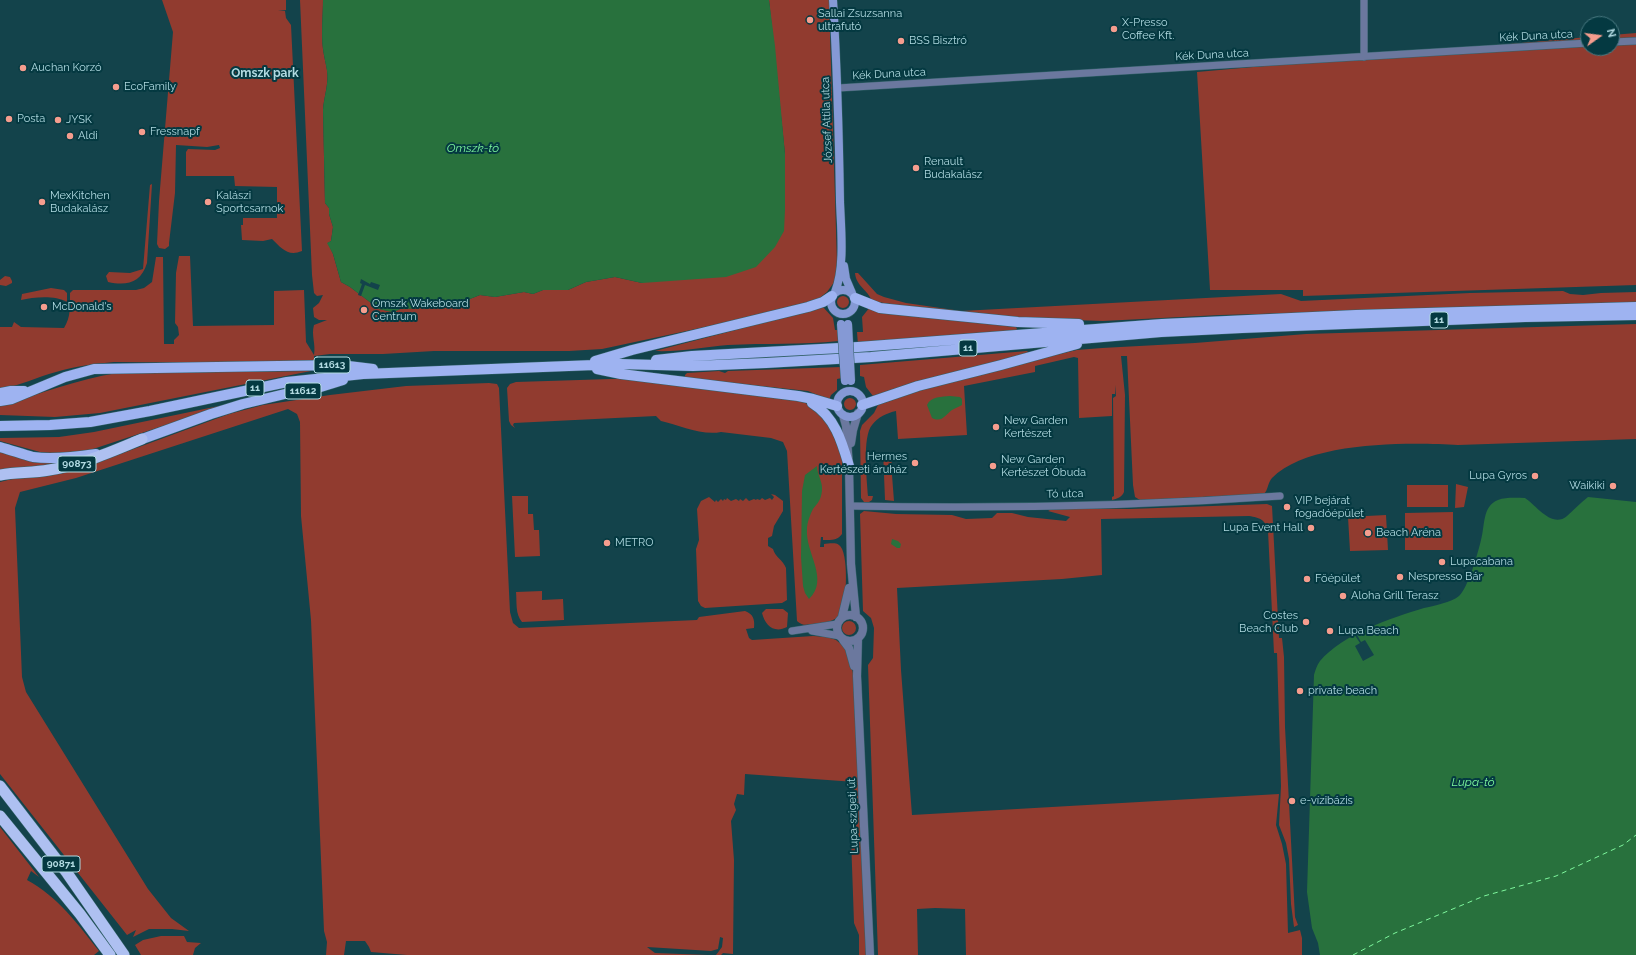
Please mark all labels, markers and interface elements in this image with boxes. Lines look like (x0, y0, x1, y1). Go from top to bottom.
place label: Sallai Zsuzsanna ultrafutó (818, 7, 902, 33)
marker: Sallai Zsuzsanna ultrafutó (805, 15, 815, 25)
place label: X-Presso Coffee Kft. (1122, 16, 1174, 42)
north arrow (1580, 16, 1620, 56)
marker: X-Presso Coffee Kft. (1109, 24, 1119, 34)
street label: Kék Duna utca (1499, 27, 1573, 45)
text: N (1604, 28, 1618, 39)
place label: BSS Bisztró (909, 34, 967, 48)
marker: BSS Bisztró (896, 36, 906, 46)
street label: Kék Duna utca (1175, 46, 1249, 64)
place label: Auchan Korzó (31, 61, 101, 75)
marker: Auchan Korzó (18, 63, 28, 73)
street label: Kék Duna utca (852, 65, 926, 83)
district label: Omszk park (231, 66, 299, 80)
street label: József Attila utca (819, 77, 835, 163)
place label: EcoFamily (124, 80, 176, 94)
marker: EcoFamily (111, 82, 121, 92)
place label: Posta (17, 112, 45, 126)
place label: JYSK (66, 113, 92, 127)
marker: Posta (4, 114, 14, 124)
marker: JYSK (53, 115, 63, 125)
place label: Fressnapf (150, 125, 200, 139)
marker: Fressnapf (137, 127, 147, 137)
place label: Aldi (78, 129, 98, 143)
marker: Aldi (65, 131, 75, 141)
water label: Omszk-tó (447, 141, 499, 155)
place label: Renault Budakalász (924, 155, 982, 181)
marker: Renault Budakalász (911, 163, 921, 173)
place label: MexKitchen Budakalász (50, 189, 110, 215)
place label: Kalászi Sportcsarnok (216, 189, 283, 215)
marker: MexKitchen Budakalász (37, 197, 47, 207)
marker: Kalászi Sportcsarnok (203, 197, 213, 207)
place label: Omszk Wakeboard Centrum (372, 297, 468, 323)
place label: McDonald's (52, 300, 112, 314)
marker: McDonald's (39, 302, 49, 312)
marker: Omszk Wakeboard Centrum (359, 305, 369, 315)
road number: 11 (1430, 312, 1448, 328)
road number: 11 (959, 340, 977, 356)
road number: 11613 (314, 357, 350, 373)
road number: 11 (246, 380, 264, 396)
road number: 11612 (285, 383, 321, 399)
place label: New Garden Kertészet (1004, 414, 1068, 440)
marker: New Garden Kertészet (991, 422, 1001, 432)
place label: Hermes Kertészeti áruház (820, 450, 907, 476)
place label: New Garden Kertészet Óbuda (1001, 453, 1086, 479)
road number: 90873 (58, 456, 96, 472)
marker: Hermes Kertészeti áruház (910, 458, 920, 468)
marker: New Garden Kertészet Óbuda (988, 461, 998, 471)
place label: Lupa Gyros (1469, 469, 1527, 483)
marker: Lupa Gyros (1530, 471, 1540, 481)
place label: Waikiki (1569, 479, 1605, 493)
marker: Waikiki (1608, 481, 1618, 491)
street label: Tó utca (1046, 487, 1084, 501)
place label: VIP bejárat fogadóépület (1295, 494, 1364, 520)
marker: VIP bejárat fogadóépület (1282, 502, 1292, 512)
place label: Lupa Event Hall (1223, 521, 1303, 535)
marker: Lupa Event Hall (1306, 523, 1316, 533)
place label: Beach Aréna (1376, 526, 1441, 540)
marker: Beach Aréna (1363, 528, 1373, 538)
place label: METRO (615, 536, 653, 550)
marker: METRO (602, 538, 612, 548)
place label: Lupacabana (1450, 555, 1513, 569)
marker: Lupacabana (1437, 557, 1447, 567)
place label: Nespresso Bár (1408, 570, 1482, 584)
place label: Főépület (1315, 572, 1361, 586)
marker: Nespresso Bár (1395, 572, 1405, 582)
marker: Főépület (1302, 574, 1312, 584)
place label: Aloha Grill Terasz (1351, 589, 1439, 603)
marker: Aloha Grill Terasz (1338, 591, 1348, 601)
place label: Costes Beach Club (1239, 609, 1298, 635)
marker: Costes Beach Club (1301, 617, 1311, 627)
place label: Lupa Beach (1338, 624, 1399, 638)
marker: Lupa Beach (1325, 626, 1335, 636)
place label: private beach (1308, 684, 1377, 698)
marker: private beach (1295, 686, 1305, 696)
water label: Lupa-tó (1451, 775, 1495, 789)
street label: Lupa-szigeti út (845, 778, 861, 854)
place label: e-vízibázis (1300, 794, 1353, 808)
marker: e-vízibázis (1287, 796, 1297, 806)
road number: 90871 (42, 856, 80, 872)

